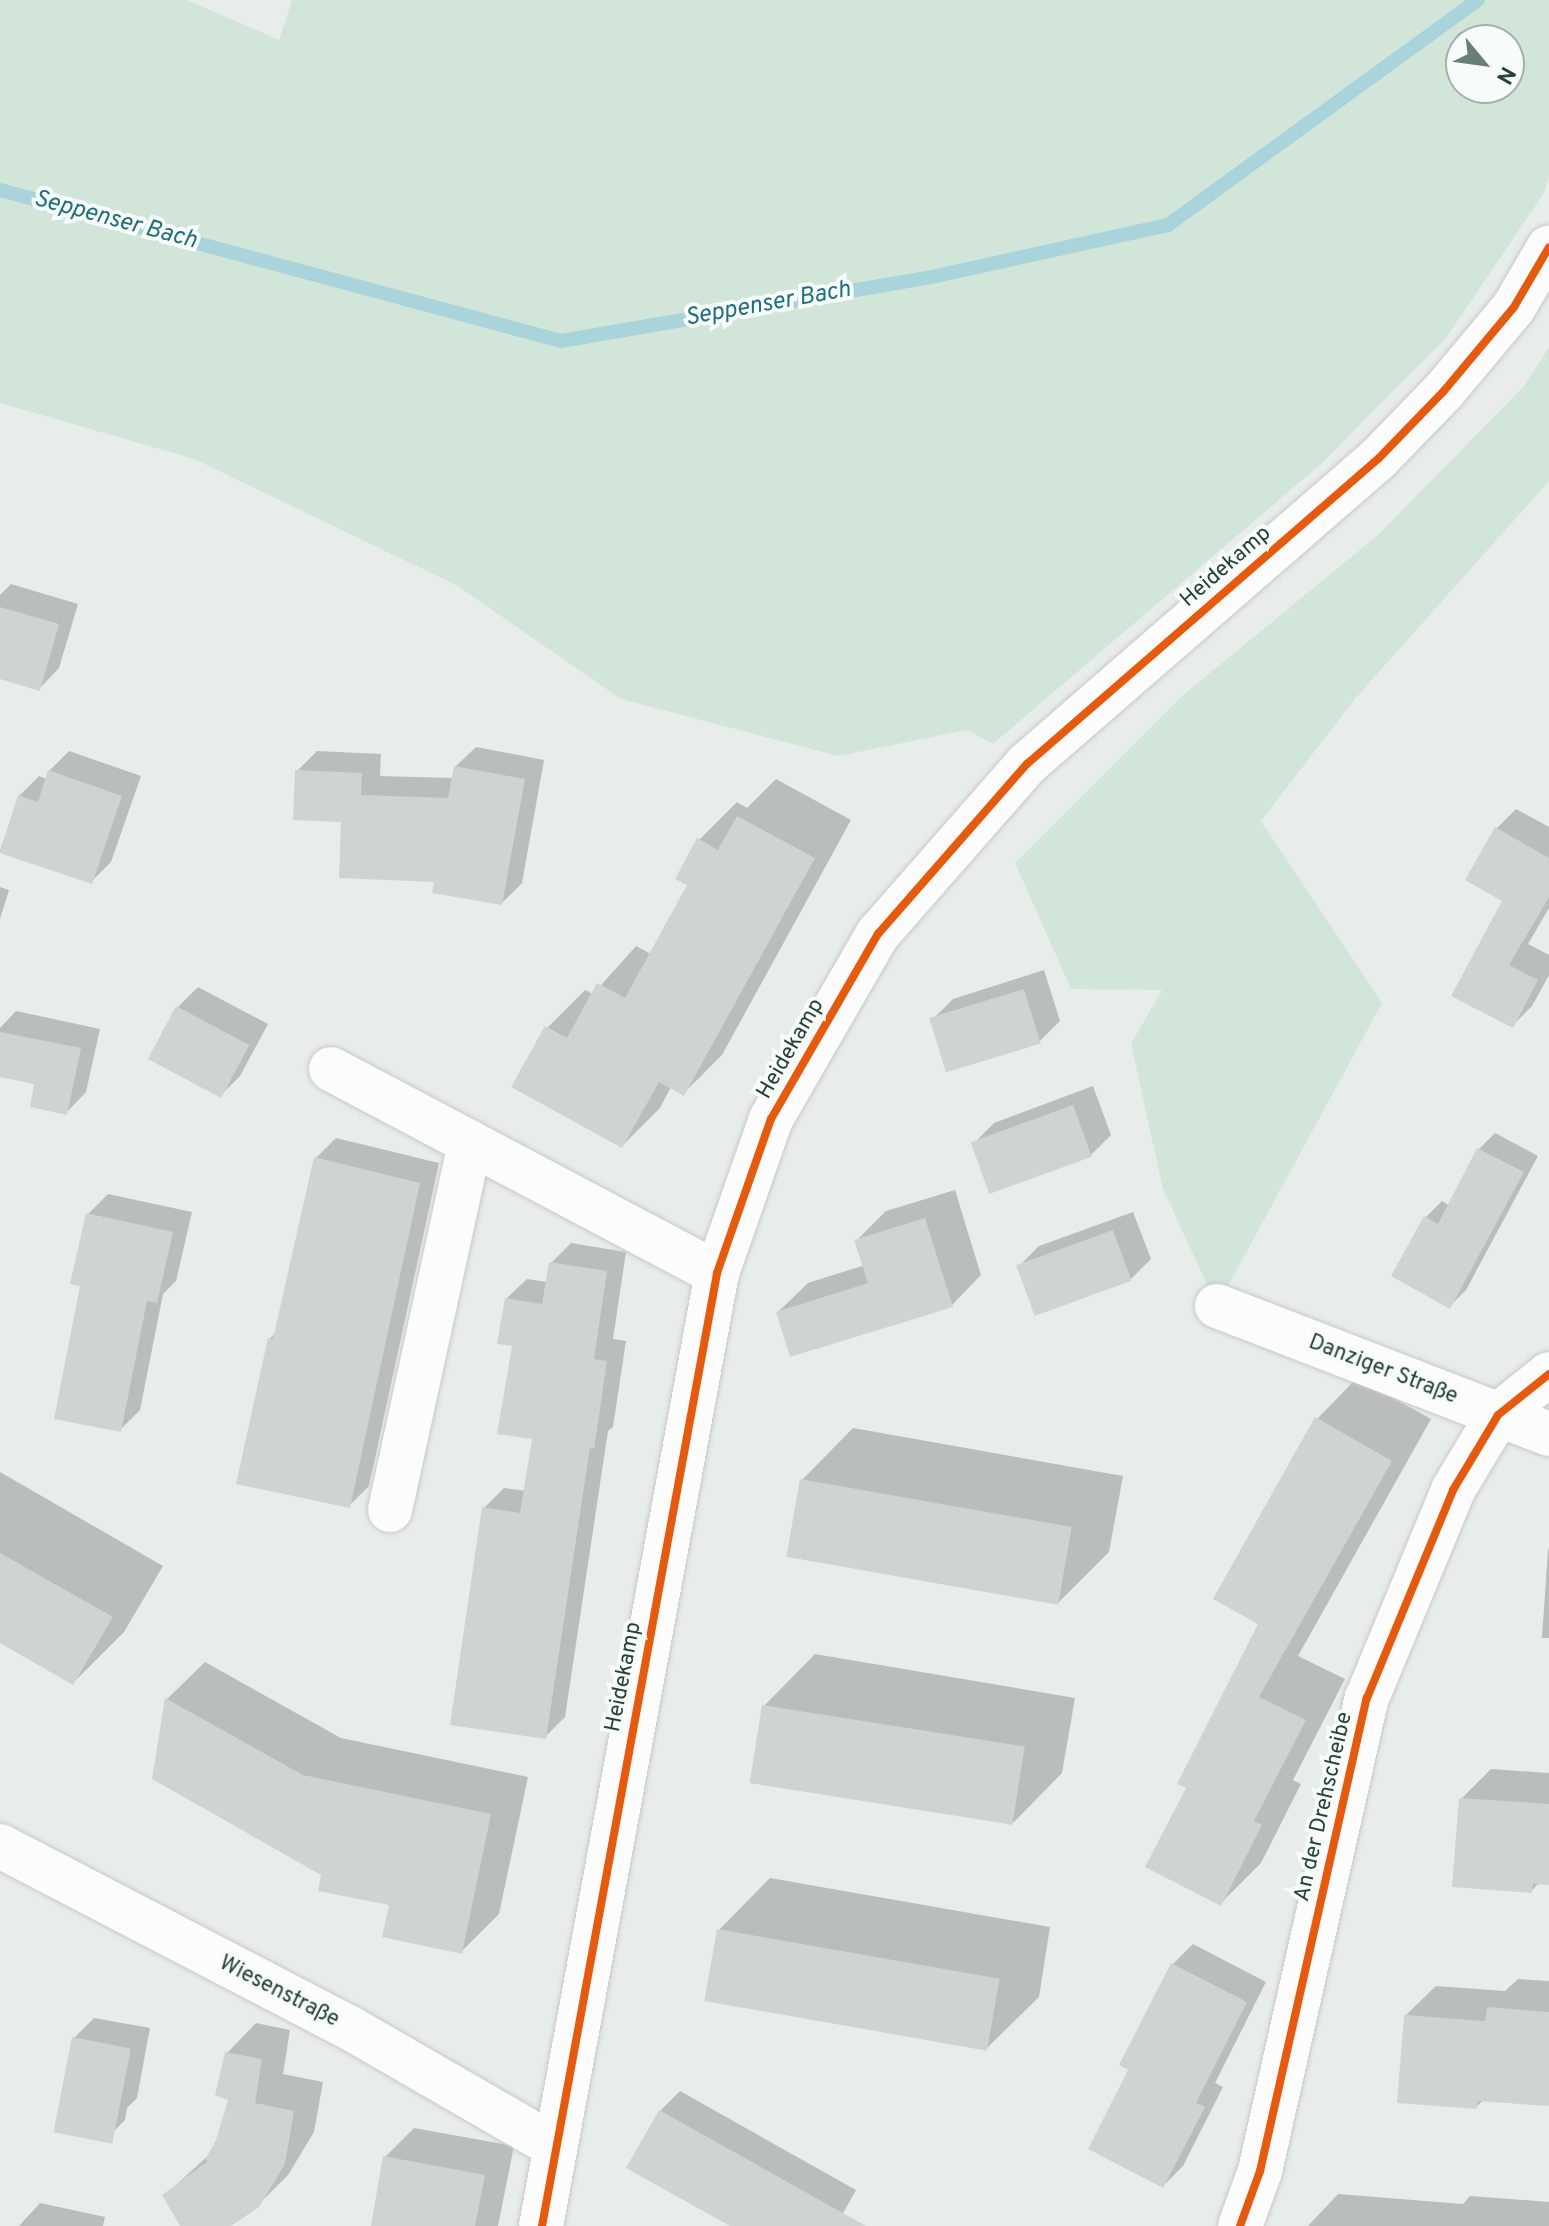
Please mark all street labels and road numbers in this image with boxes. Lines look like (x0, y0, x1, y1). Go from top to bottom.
street label: Heidekamp (1175, 520, 1277, 614)
street label: Heidekamp (752, 994, 830, 1104)
street label: Danziger Straße (1305, 1329, 1461, 1411)
street label: Heidekamp (600, 1620, 648, 1734)
street label: An der Drehscheibe (1289, 1710, 1359, 1904)
street label: Wiesenstraße (214, 1950, 344, 2034)

